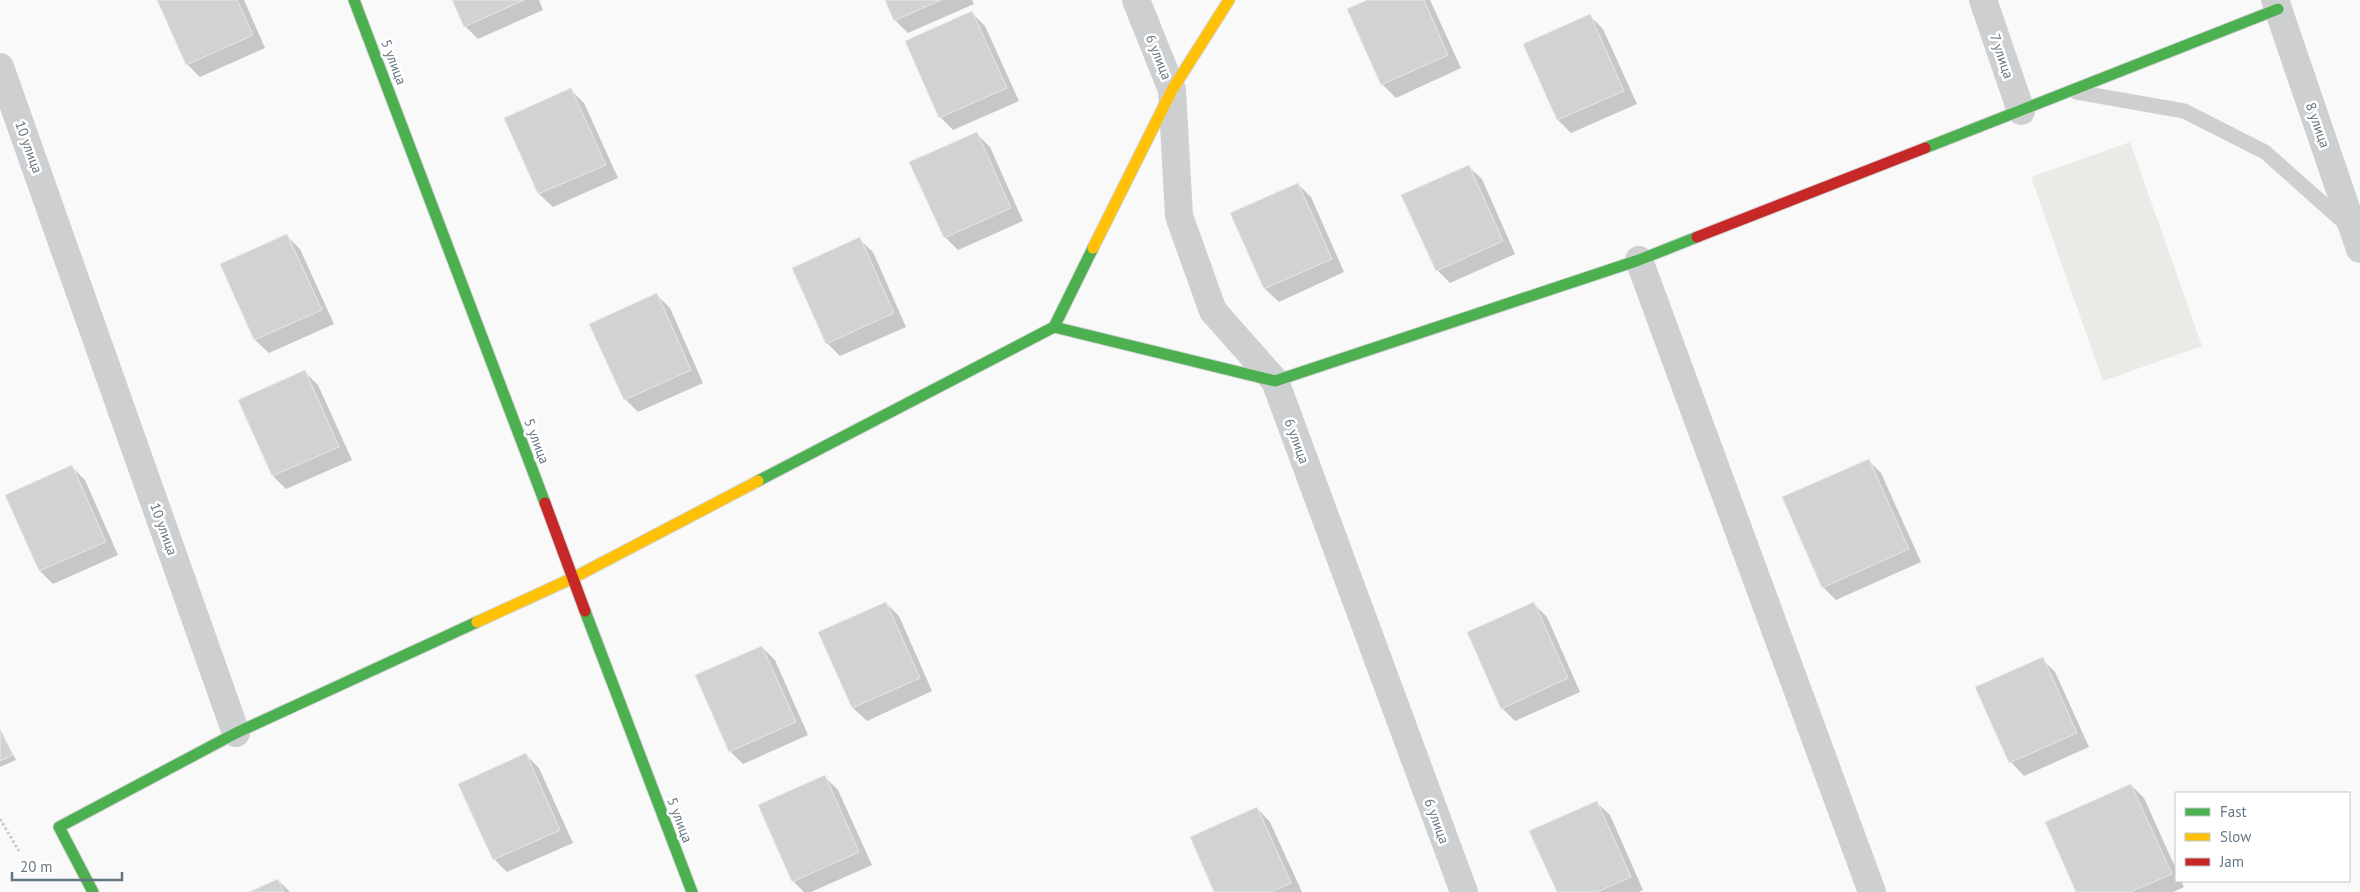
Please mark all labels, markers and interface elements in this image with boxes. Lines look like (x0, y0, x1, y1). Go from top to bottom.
street label: 7 улица (1986, 31, 2018, 81)
street label: 6 улица (1142, 32, 1176, 82)
street label: 5 улица (377, 37, 411, 87)
street label: 8 улица (2302, 100, 2334, 150)
street label: 10 улица (11, 118, 47, 176)
street label: 5 улица (520, 416, 554, 466)
street label: 6 улица (1281, 416, 1314, 466)
street label: 10 улица (146, 500, 182, 558)
legend (2175, 792, 2350, 882)
street label: 5 улица (663, 795, 697, 845)
street label: 6 улица (1421, 796, 1454, 846)
text: Fast (2220, 802, 2247, 821)
text: Slow (2220, 827, 2251, 846)
scale bar (12, 850, 122, 882)
text: Jam (2219, 852, 2244, 871)
text: 20 m (20, 857, 53, 876)

